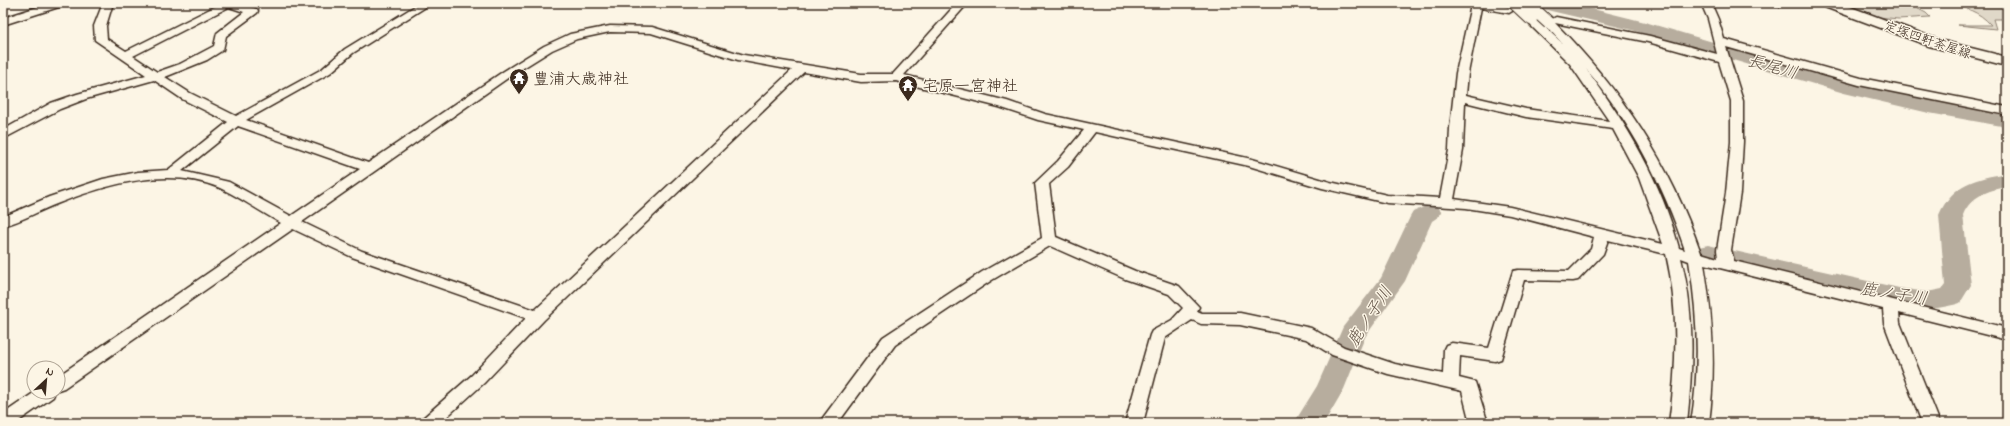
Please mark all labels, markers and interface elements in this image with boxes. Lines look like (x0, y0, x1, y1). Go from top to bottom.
street label: 定塚四軒茶屋線 (1881, 17, 1975, 65)
water label: 長尾川 (1745, 48, 1801, 86)
temple icon: 豊浦大歳神社 (508, 67, 530, 95)
place label: 豊浦大歳神社 (533, 68, 629, 92)
temple icon: 宅原一宮神社 (897, 74, 919, 102)
place label: 宅原一宮神社 (922, 75, 1018, 99)
water label: 鹿ノ子川 (1858, 277, 1929, 312)
water label: 鹿ノ子川 (1341, 281, 1399, 352)
north arrow (26, 360, 66, 400)
text: N (43, 363, 57, 381)

